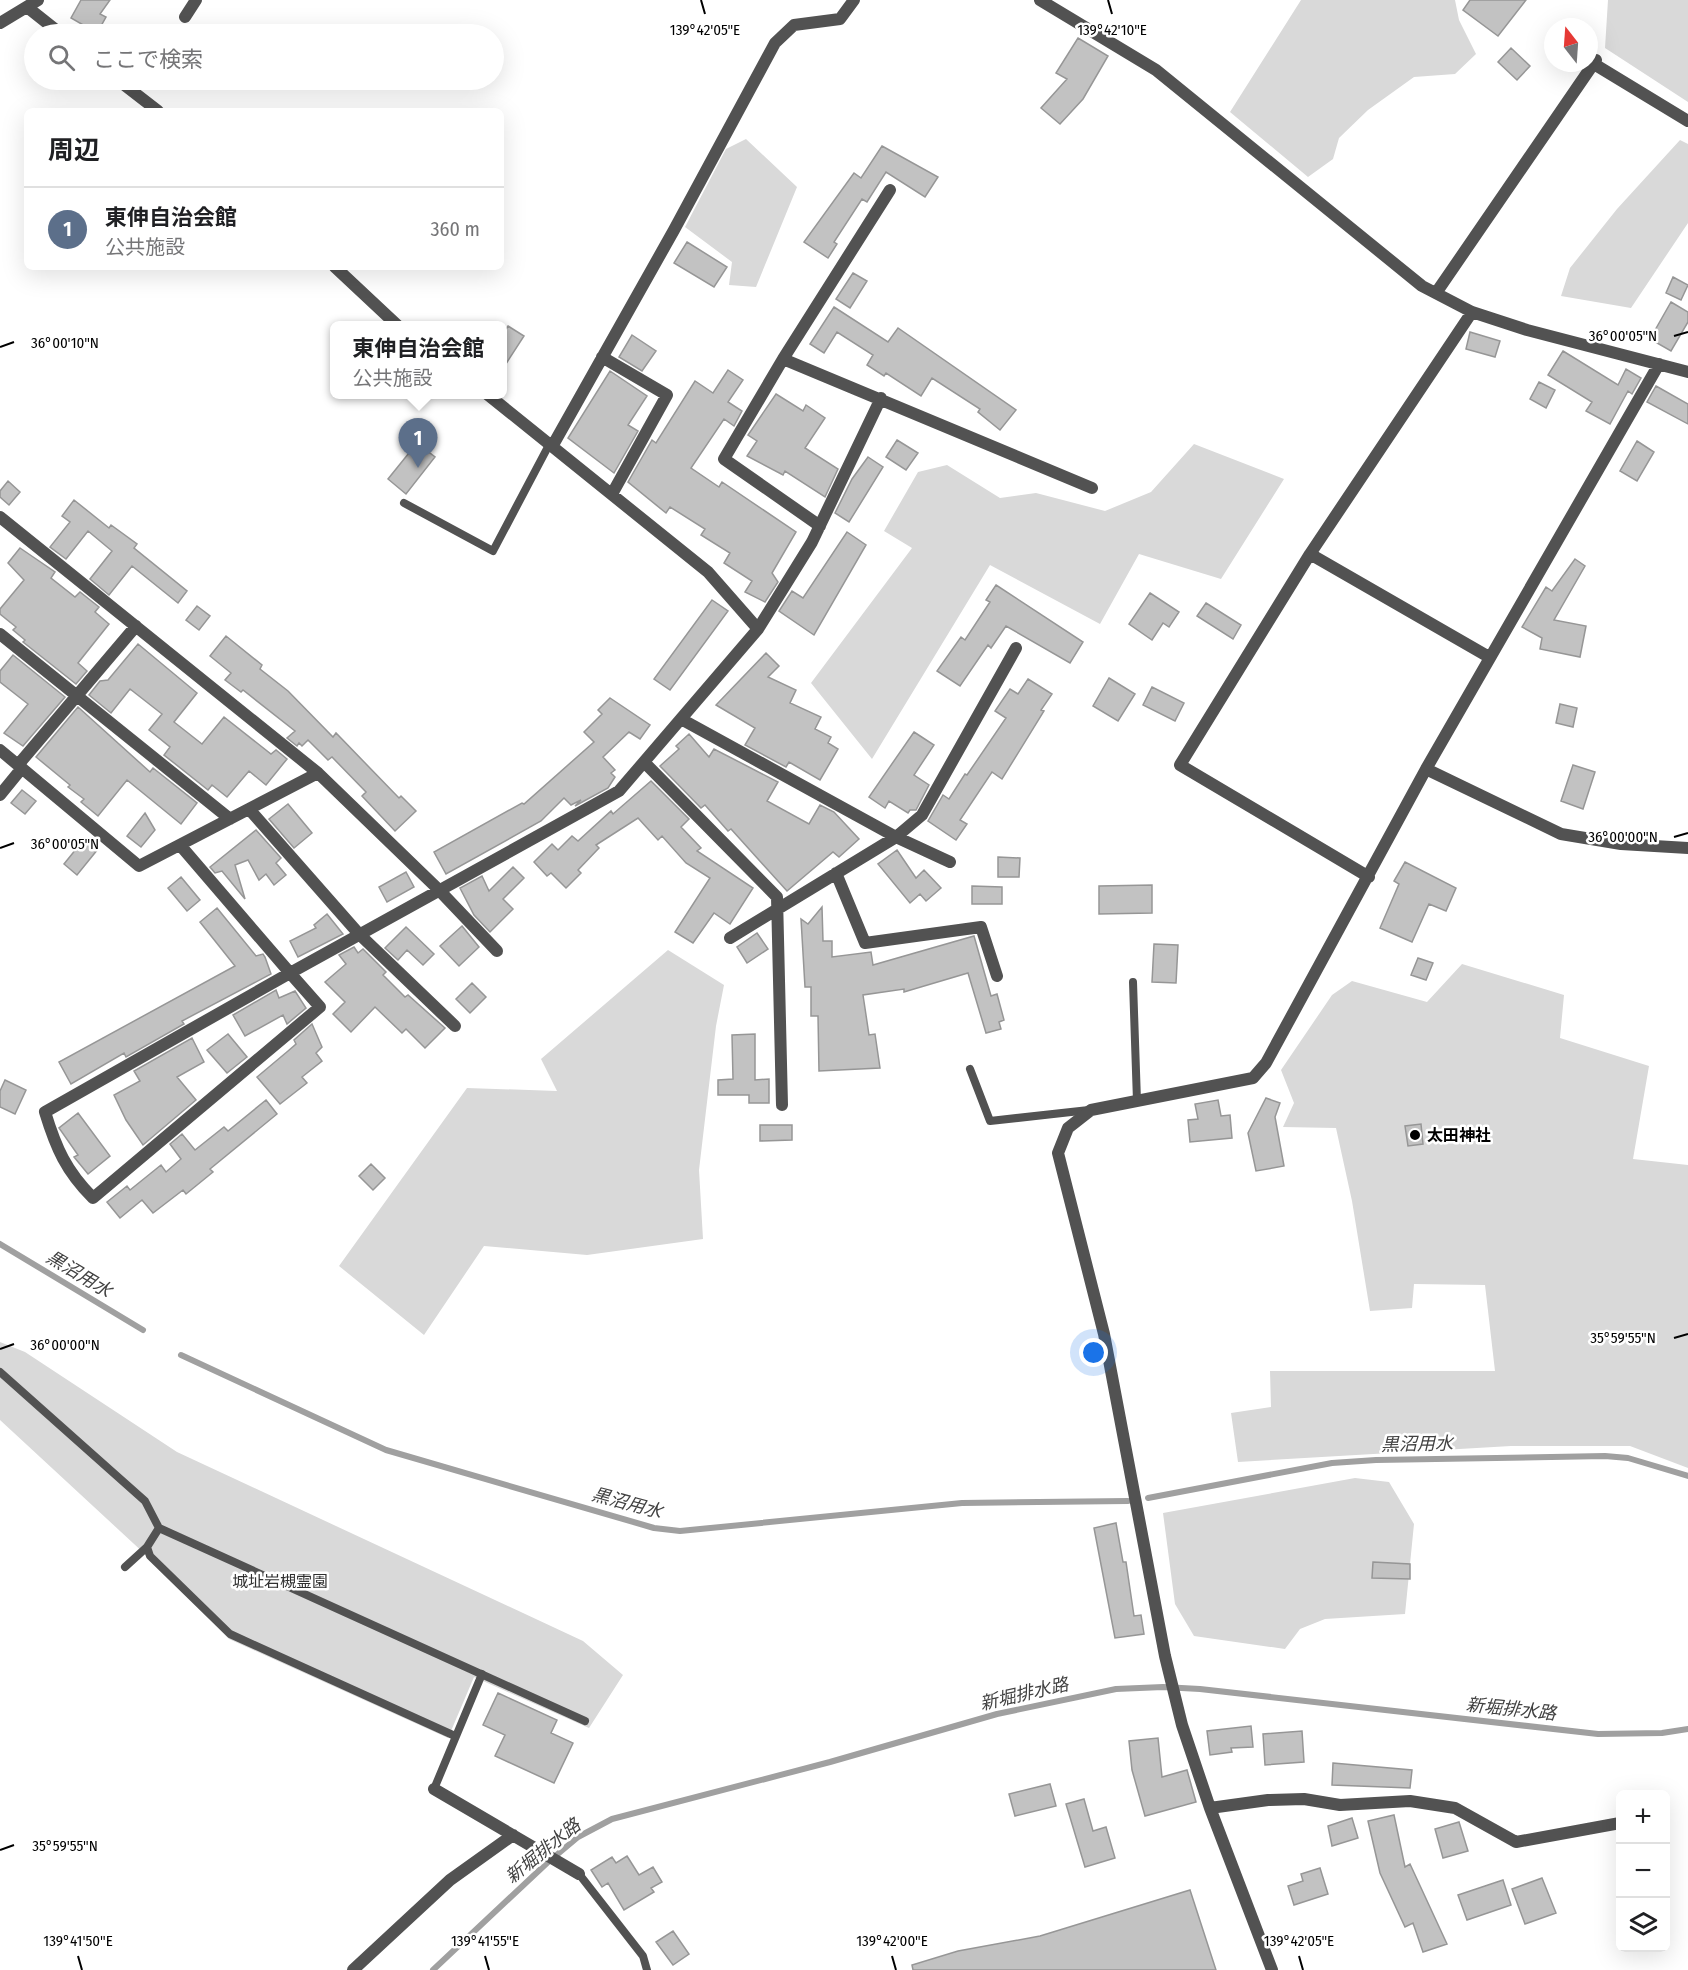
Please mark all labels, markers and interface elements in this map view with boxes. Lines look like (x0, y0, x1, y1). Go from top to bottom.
north arrow (1544, 18, 1598, 72)
text: 139°42'05"E (670, 21, 740, 39)
text: 139°42'10"E (1077, 21, 1147, 39)
search box (24, 24, 504, 90)
icon: search (45, 41, 78, 74)
text: ここで検索 (93, 46, 203, 73)
text: 周辺 (48, 135, 100, 166)
text: 東伸自治会館 (105, 204, 237, 231)
text: 1 (63, 217, 72, 241)
text: 360 m (431, 217, 480, 241)
text: 公共施設 (105, 235, 185, 259)
popup (330, 321, 507, 399)
text: 36°00'05"N (1589, 327, 1657, 345)
text: 36°00'10"N (31, 334, 99, 352)
text: 東伸自治会館 (352, 335, 485, 362)
text: 公共施設 (352, 366, 432, 390)
pin: 1 (398, 418, 438, 468)
text: 36°00'00"N (1588, 828, 1658, 846)
text: 36°00'05"N (31, 835, 99, 853)
place label: 太田神社 (1427, 1126, 1491, 1145)
marker: 太田神社 (1408, 1128, 1422, 1142)
water label: 黒沼用水 (42, 1246, 117, 1303)
text: 35°59'55"N (1590, 1329, 1656, 1347)
text: 36°00'00"N (30, 1336, 100, 1354)
your location (1079, 1338, 1108, 1367)
water label: 黒沼用水 (1381, 1432, 1455, 1456)
water label: 黒沼用水 (589, 1483, 667, 1523)
park label: 城址岩槻霊園 (232, 1572, 328, 1591)
water label: 新堀排水路 (978, 1673, 1072, 1715)
water label: 新堀排水路 (1465, 1693, 1559, 1725)
map controls (1616, 1790, 1670, 1952)
button: + (1616, 1790, 1670, 1844)
water label: 新堀排水路 (501, 1813, 586, 1888)
text: 35°59'55"N (32, 1837, 98, 1855)
button: − (1616, 1844, 1670, 1898)
button: layers (1616, 1898, 1670, 1952)
text: 139°41'50"E (43, 1932, 113, 1950)
text: 139°41'55"E (451, 1932, 519, 1950)
text: 139°42'00"E (856, 1932, 928, 1950)
text: 139°42'05"E (1264, 1932, 1334, 1950)

